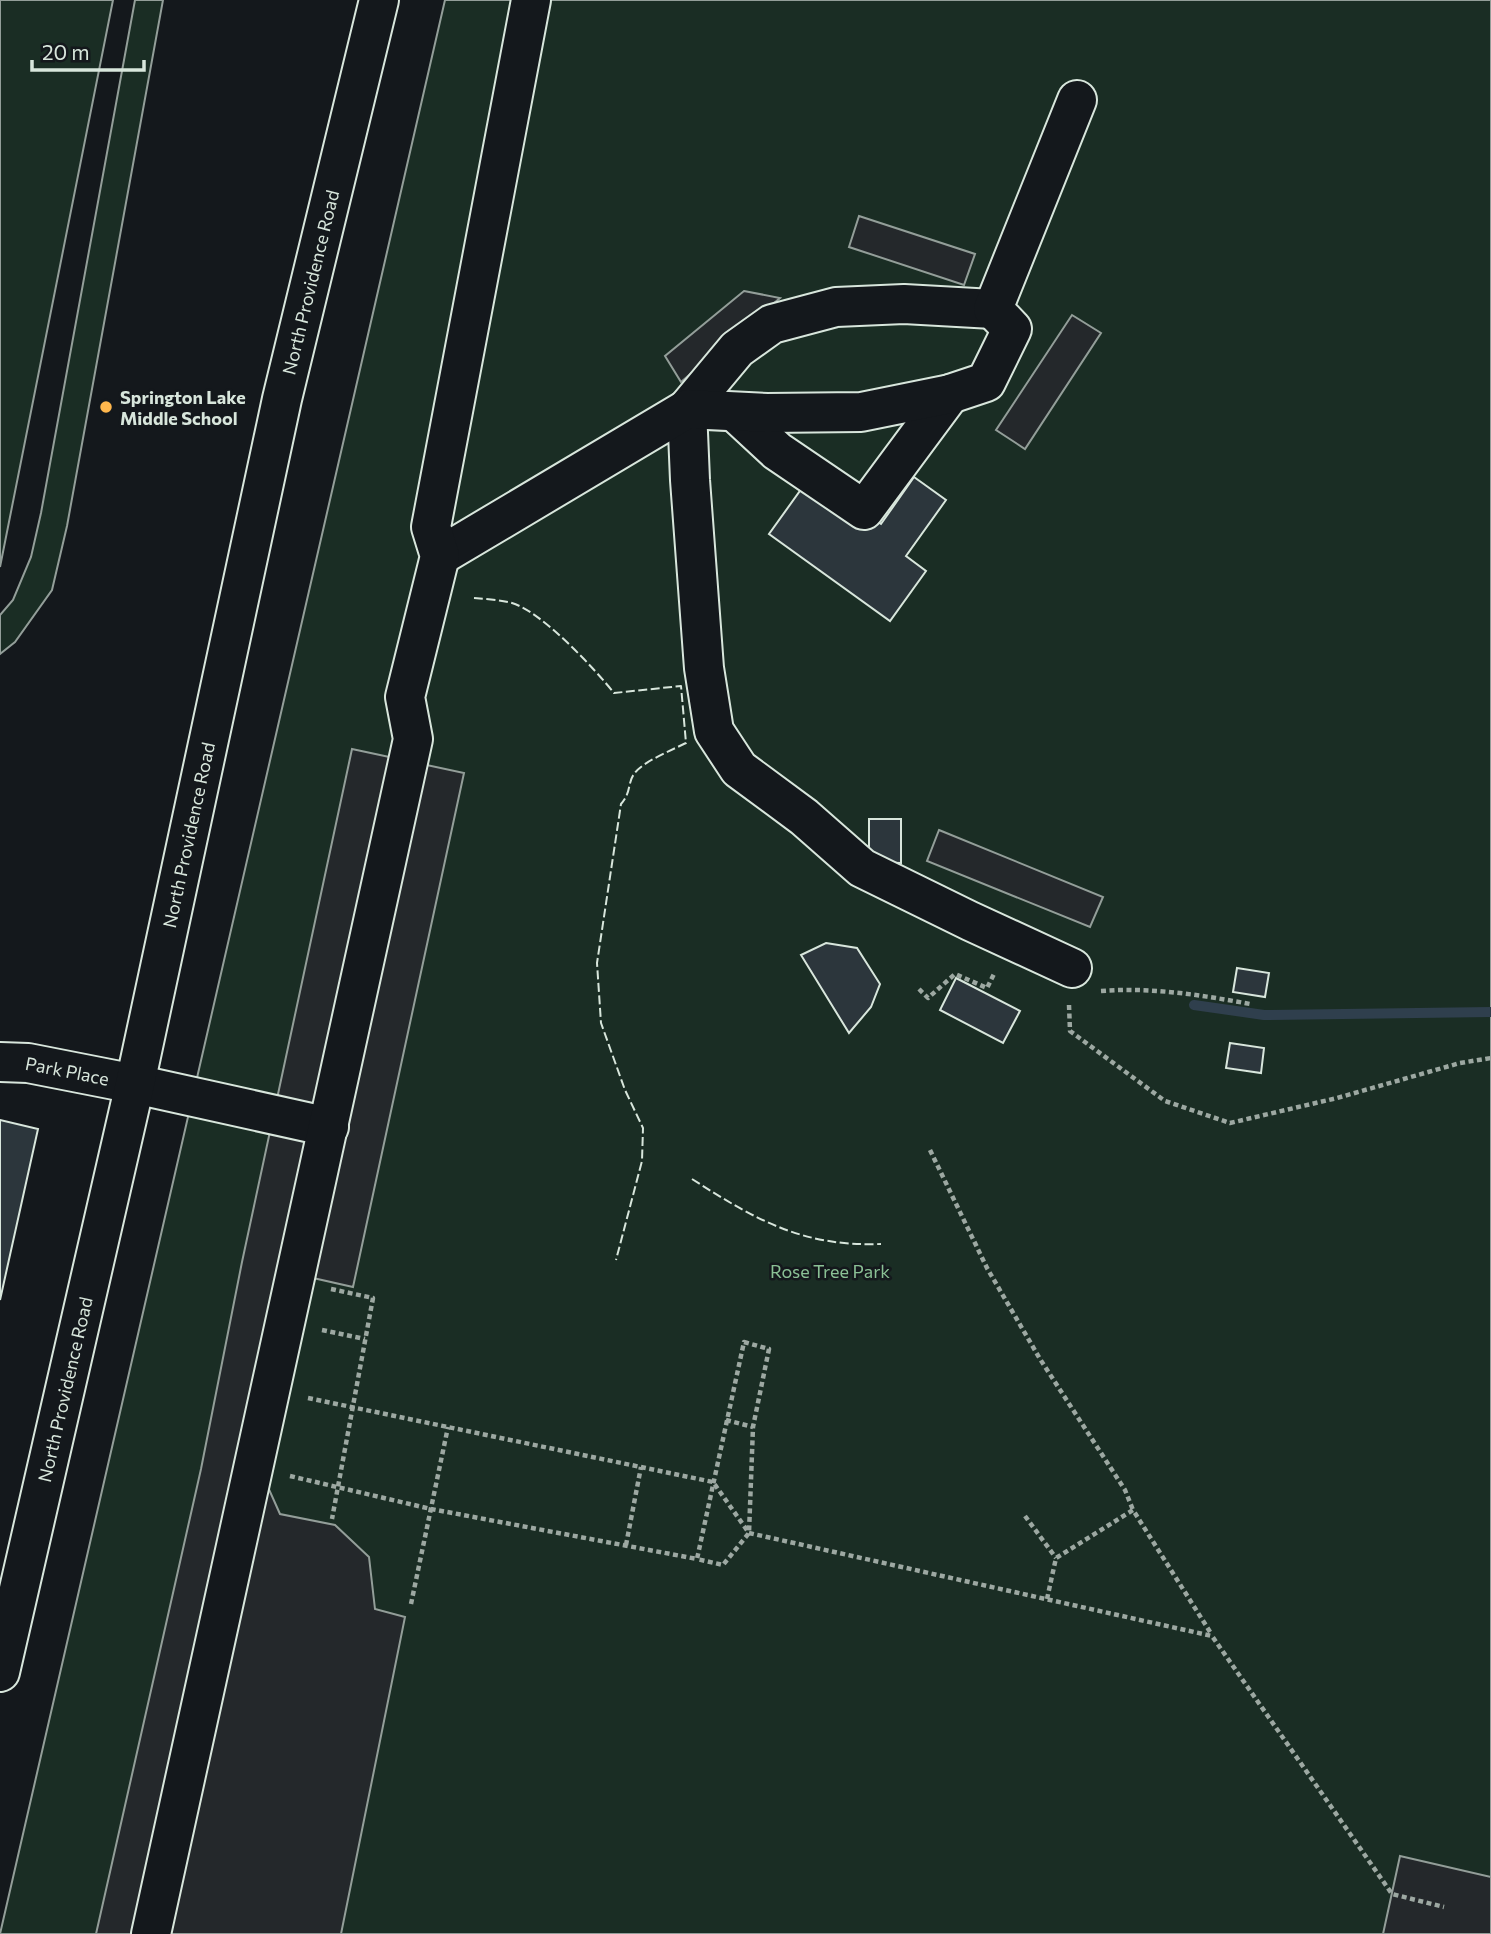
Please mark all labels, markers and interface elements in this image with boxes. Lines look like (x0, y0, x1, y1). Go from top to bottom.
scale bar (32, 28, 144, 72)
text: 20 m (42, 39, 90, 64)
street label: North Providence Road (277, 188, 343, 377)
place label: Springton Lake Middle School (120, 386, 246, 429)
marker: Springton Lake Middle School (98, 399, 114, 415)
street label: North Providence Road (158, 740, 219, 930)
street label: Park Place (23, 1052, 111, 1090)
park label: Rose Tree Park (770, 1260, 890, 1282)
street label: North Providence Road (33, 1295, 97, 1484)

